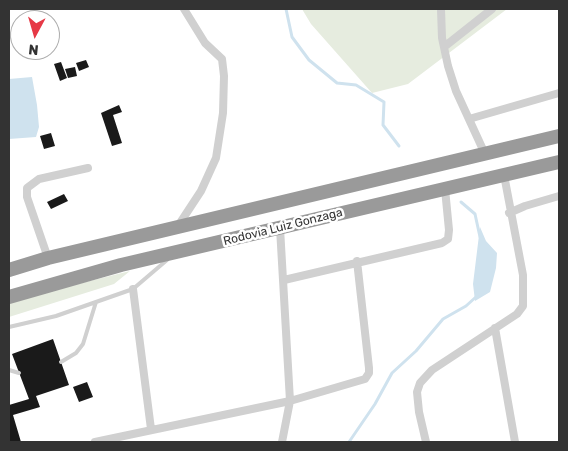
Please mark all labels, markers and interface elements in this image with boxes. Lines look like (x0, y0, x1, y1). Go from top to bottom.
north arrow (10, 10, 60, 60)
text: N (28, 40, 39, 58)
street label: Rodovia Luiz Gonzaga (222, 205, 344, 249)

